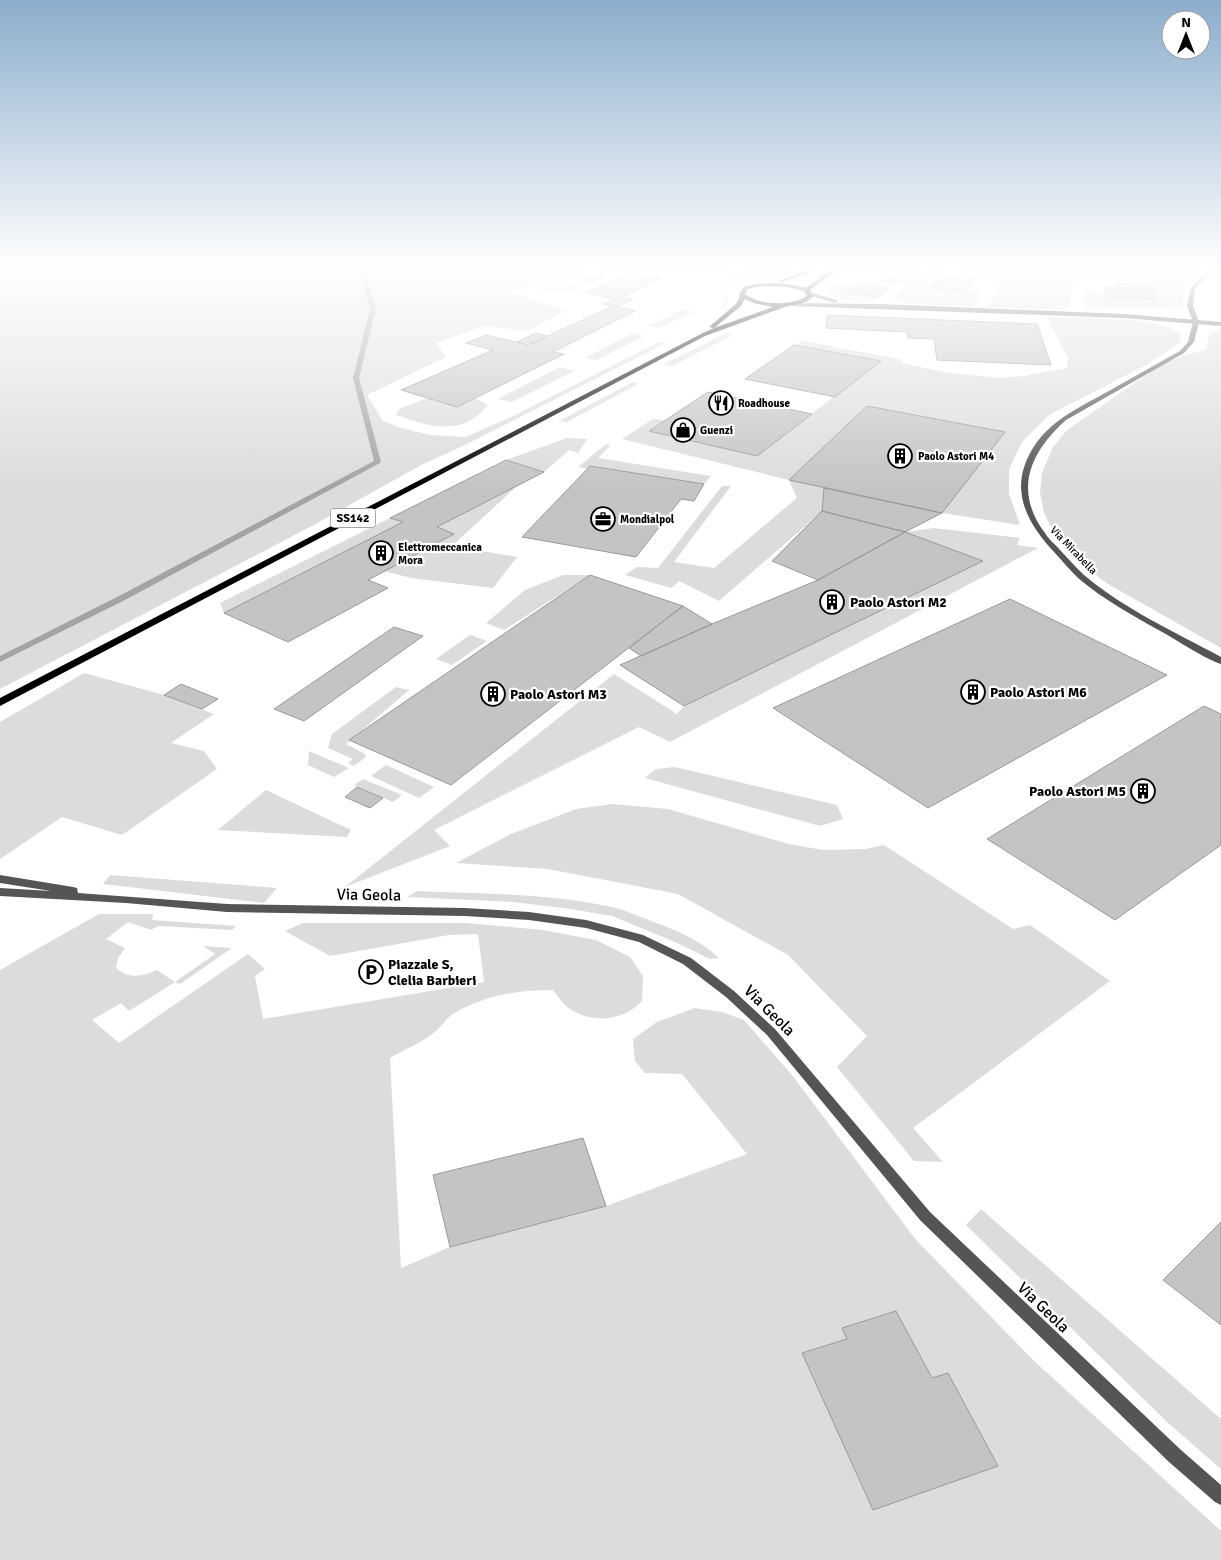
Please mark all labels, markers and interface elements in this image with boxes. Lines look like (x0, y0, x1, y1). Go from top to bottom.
north arrow (1161, 10, 1211, 60)
text: N (1181, 14, 1191, 31)
restaurant icon: Roadhouse (708, 390, 734, 416)
place label: Roadhouse (738, 397, 790, 410)
shop icon: Guenzi (670, 417, 696, 443)
place label: Guenzi (700, 424, 733, 437)
building icon: Paolo Astori M4 (887, 443, 913, 469)
place label: Paolo Astori M4 (918, 450, 994, 463)
office icon: Mondialpol (590, 506, 616, 532)
road number: SS142 (330, 508, 376, 528)
place label: Mondialpol (620, 513, 675, 526)
street label: Via Mirabella (1047, 524, 1100, 577)
building icon: Elettromeccanica Mora (368, 540, 394, 566)
place label: Elettromeccanica Mora (398, 541, 482, 567)
building icon: Paolo Astori M2 (819, 589, 845, 615)
place label: Paolo Astori M2 (850, 594, 947, 611)
building icon: Paolo Astori M6 (960, 679, 986, 705)
building icon: Paolo Astori M3 (480, 681, 506, 707)
place label: Paolo Astori M6 (990, 684, 1087, 701)
place label: Paolo Astori M3 (510, 686, 607, 703)
building icon: Paolo Astori M5 (1130, 778, 1156, 804)
place label: Paolo Astori M5 (1029, 783, 1126, 800)
street label: Via Geola (337, 884, 401, 906)
place label: Piazzale S, Clelia Barbieri (388, 956, 476, 989)
parking icon: Piazzale S, Clelia Barbieri (358, 959, 384, 985)
street label: Via Geola (739, 981, 799, 1041)
street label: Via Geola (1013, 1278, 1073, 1337)

